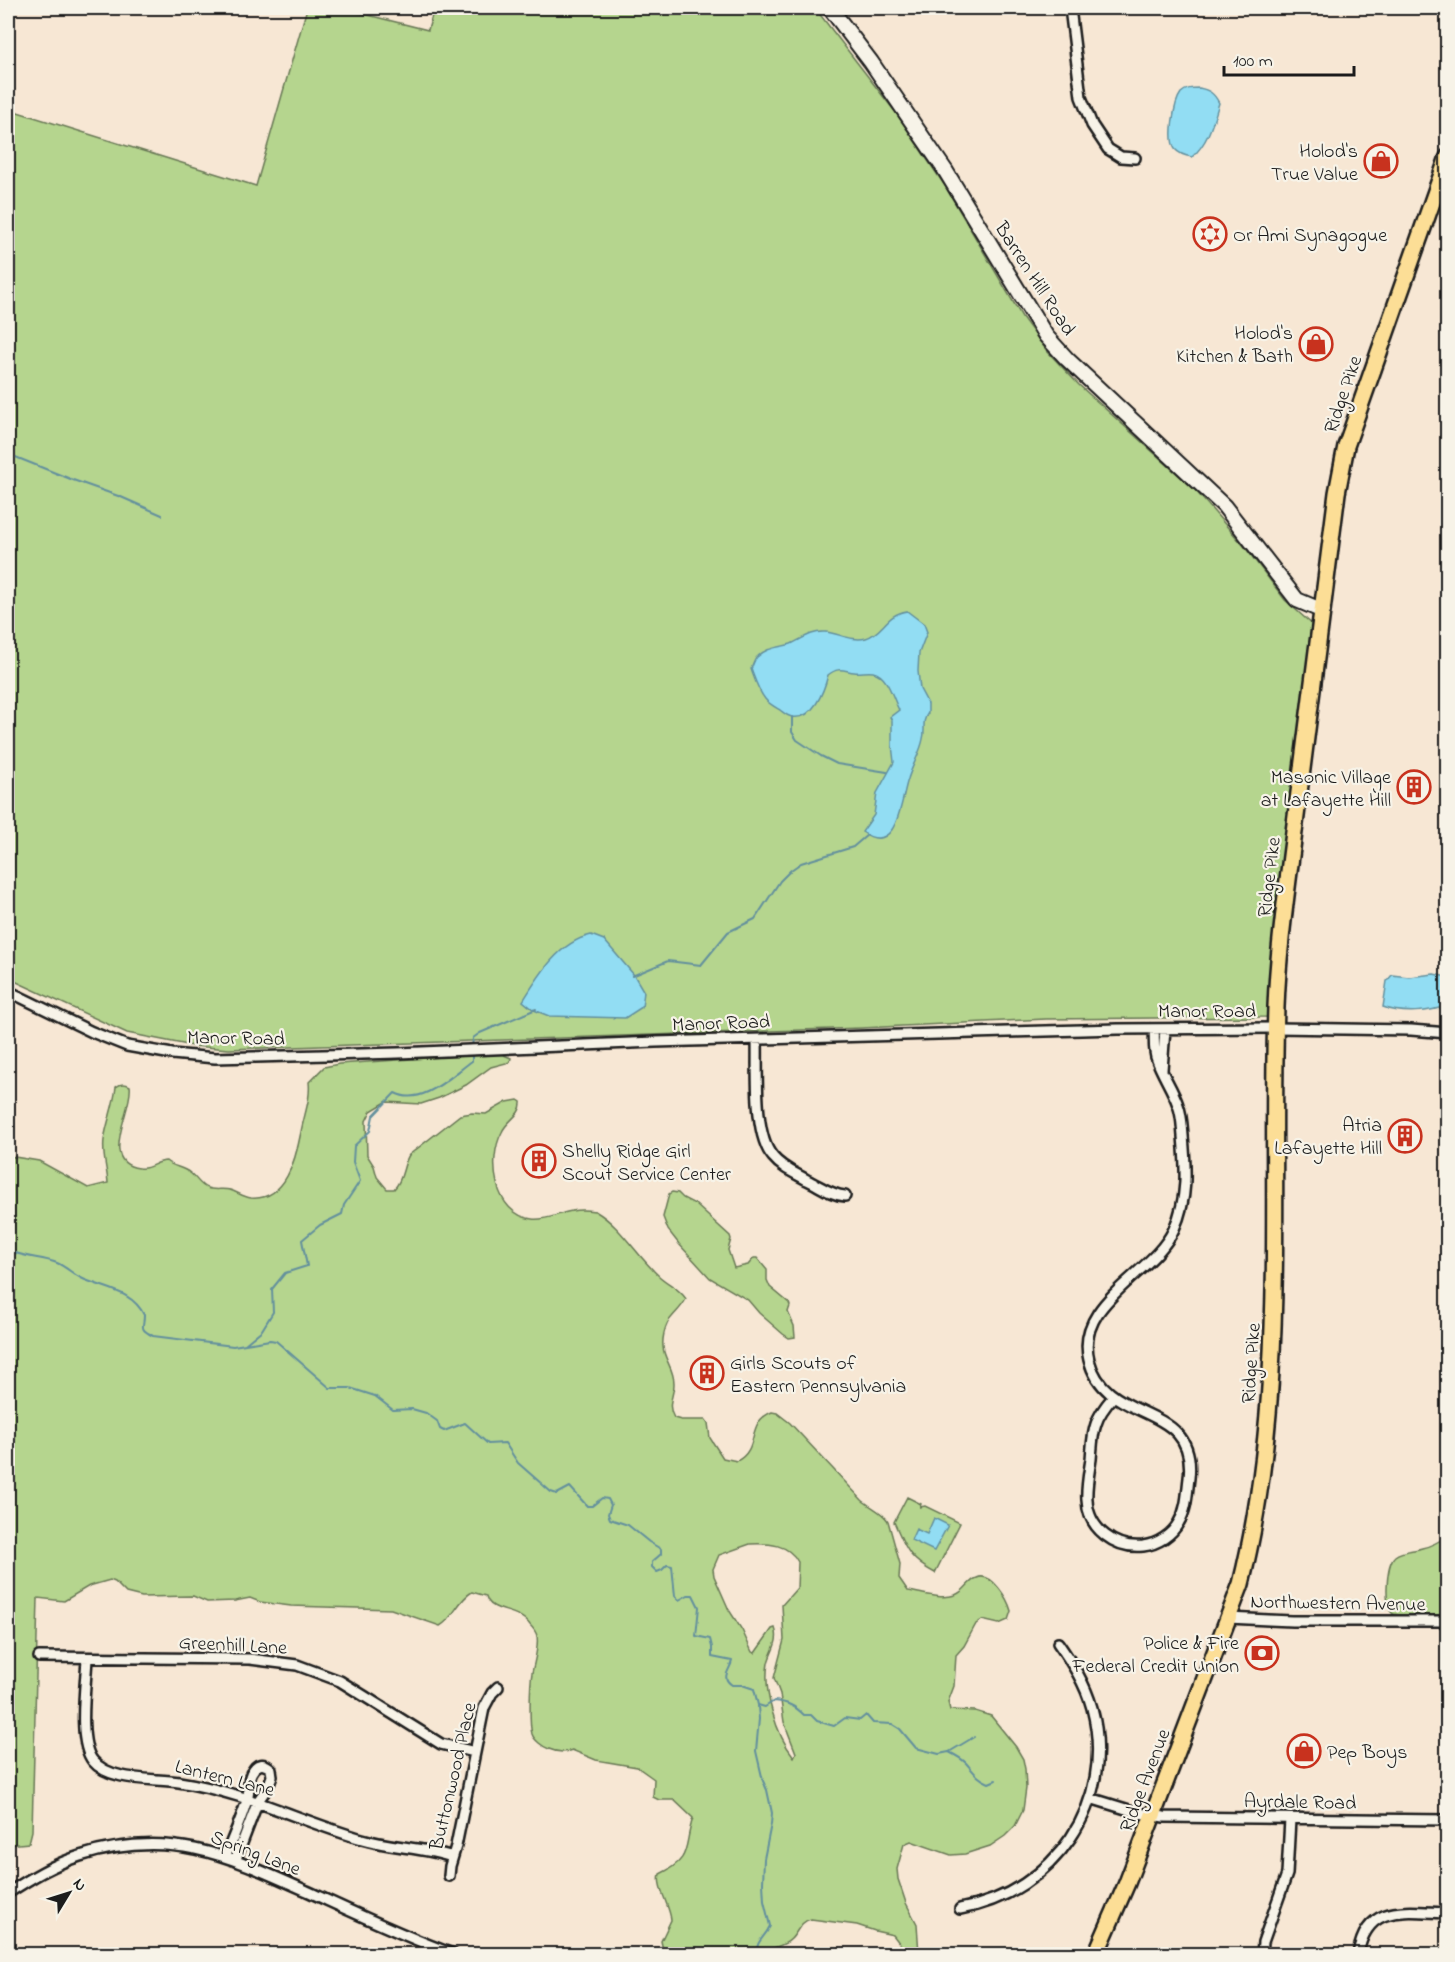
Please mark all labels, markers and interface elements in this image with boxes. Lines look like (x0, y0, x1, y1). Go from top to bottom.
scale bar (1224, 39, 1354, 77)
text: 100 m (1233, 49, 1273, 75)
place label: Holod's True Value (1271, 138, 1358, 190)
shop icon: Holod's True Value (1363, 143, 1399, 179)
street label: Barren Hill Road (986, 216, 1082, 342)
synagogue icon: Or Ami Synagogue (1192, 216, 1228, 252)
place label: Or Ami Synagogue (1233, 222, 1387, 252)
place label: Holod's Kitchen & Bath (1176, 320, 1293, 372)
shop icon: Holod's Kitchen & Bath (1298, 326, 1334, 362)
street label: Ridge Pike (1318, 352, 1372, 438)
place label: Masonic Village at Lafayette Hill (1261, 764, 1391, 816)
building icon: Masonic Village at Lafayette Hill (1396, 769, 1432, 805)
street label: Ridge Pike (1251, 836, 1291, 919)
street label: Manor Road (1158, 998, 1256, 1027)
street label: Manor Road (672, 1008, 771, 1041)
street label: Manor Road (187, 1024, 285, 1055)
place label: Atria Lafayette Hill (1274, 1112, 1382, 1164)
building icon: Atria Lafayette Hill (1387, 1118, 1423, 1154)
place label: Shelly Ridge Girl Scout Service Center (562, 1138, 732, 1190)
building icon: Shelly Ridge Girl Scout Service Center (521, 1143, 557, 1179)
street label: Ridge Pike (1235, 1322, 1271, 1404)
place label: Girls Scouts of Eastern Pennsylvania (730, 1350, 906, 1402)
building icon: Girls Scouts of Eastern Pennsylvania (689, 1355, 725, 1391)
street label: Northwestern Avenue (1250, 1588, 1426, 1621)
street label: Greenhill Lane (178, 1629, 288, 1664)
place label: Police & Fire Federal Credit Union (1071, 1630, 1239, 1682)
bank icon: Police & Fire Federal Credit Union (1244, 1635, 1280, 1671)
street label: Buttonwood Place (423, 1700, 486, 1854)
street label: Ridge Avenue (1113, 1725, 1180, 1837)
shop icon: Pep Boys (1286, 1733, 1322, 1769)
place label: Pep Boys (1327, 1739, 1407, 1768)
street label: Lantern Lane (171, 1753, 277, 1806)
street label: Ayrdale Road (1243, 1788, 1356, 1819)
street label: Spring Lane (205, 1824, 304, 1886)
north arrow (39, 1863, 99, 1923)
text: N (66, 1873, 92, 1897)

